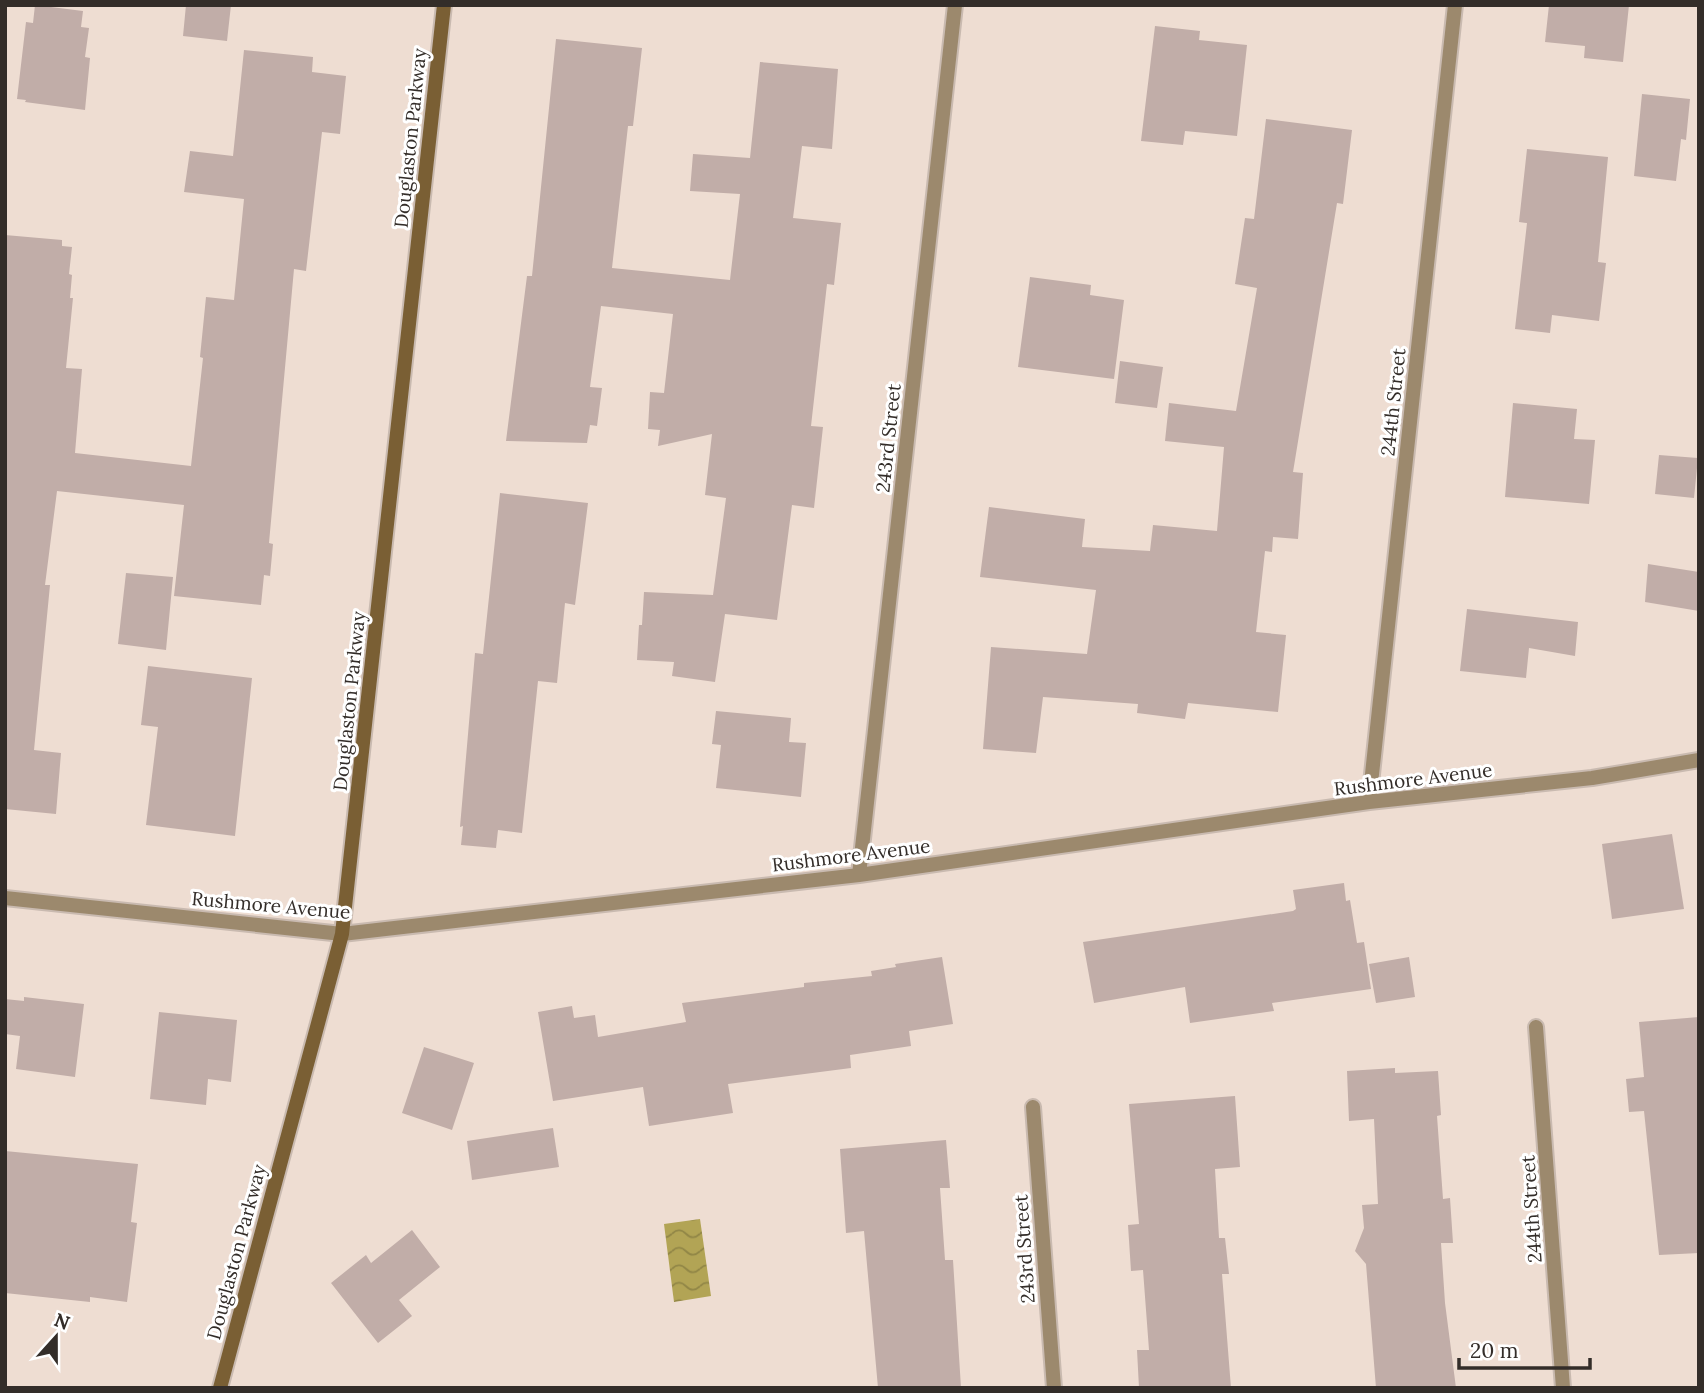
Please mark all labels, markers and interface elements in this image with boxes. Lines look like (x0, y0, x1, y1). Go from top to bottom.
street label: Douglaston Parkway (389, 47, 431, 229)
street label: 244th Street (1375, 346, 1411, 457)
street label: 243rd Street (870, 382, 906, 493)
street label: Douglaston Parkway (328, 610, 370, 792)
street label: Rushmore Avenue (1332, 757, 1494, 801)
street label: Rushmore Avenue (770, 833, 932, 877)
street label: Rushmore Avenue (191, 886, 351, 924)
street label: 244th Street (1515, 1154, 1547, 1264)
street label: Douglaston Parkway (201, 1162, 271, 1342)
street label: 243rd Street (1008, 1193, 1040, 1304)
north arrow (21, 1302, 91, 1372)
text: N (51, 1307, 74, 1335)
scale bar (1459, 1326, 1590, 1370)
text: 20 m (1470, 1337, 1519, 1364)

